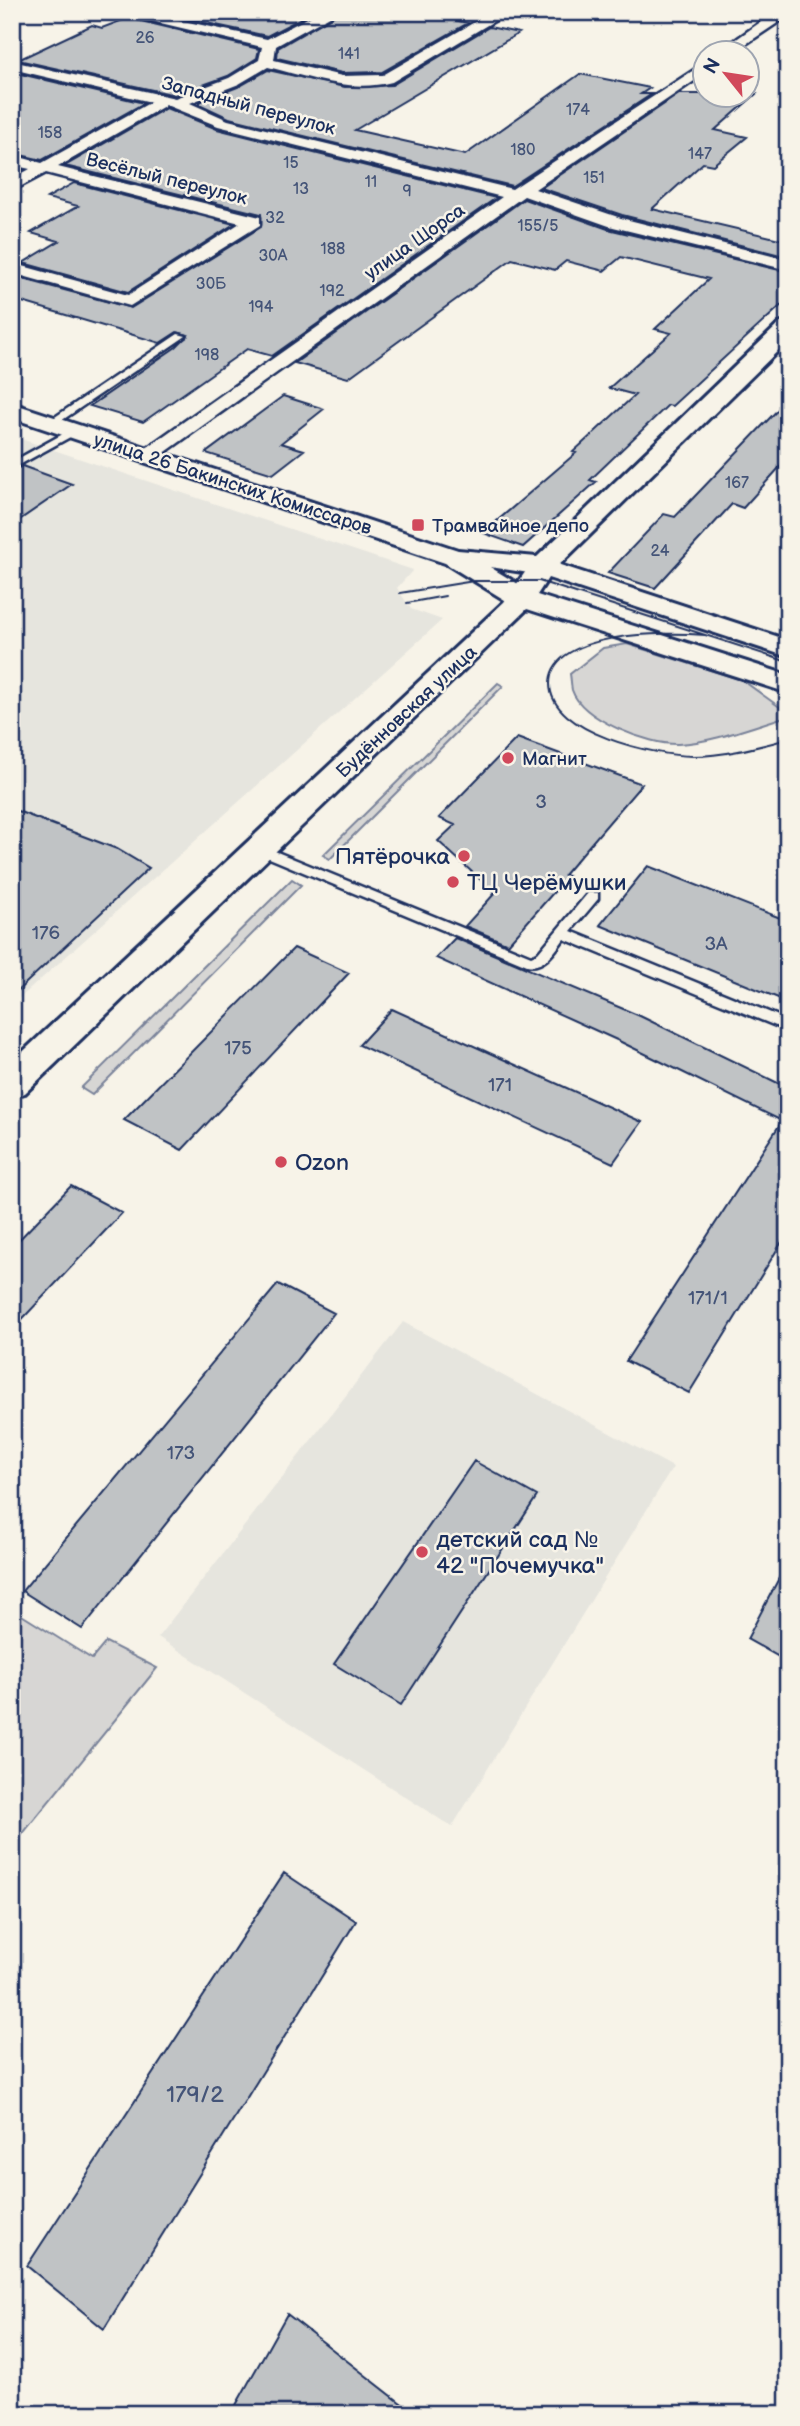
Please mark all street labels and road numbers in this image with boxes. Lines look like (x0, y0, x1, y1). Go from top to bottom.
street label: Западный переулок (159, 72, 338, 141)
street label: Весёлый переулок (84, 148, 250, 211)
street label: улица Щорса (360, 199, 470, 285)
street label: улица 26 Бакинских Комиссаров (91, 429, 375, 540)
street label: Будённовская улица (332, 641, 482, 783)

